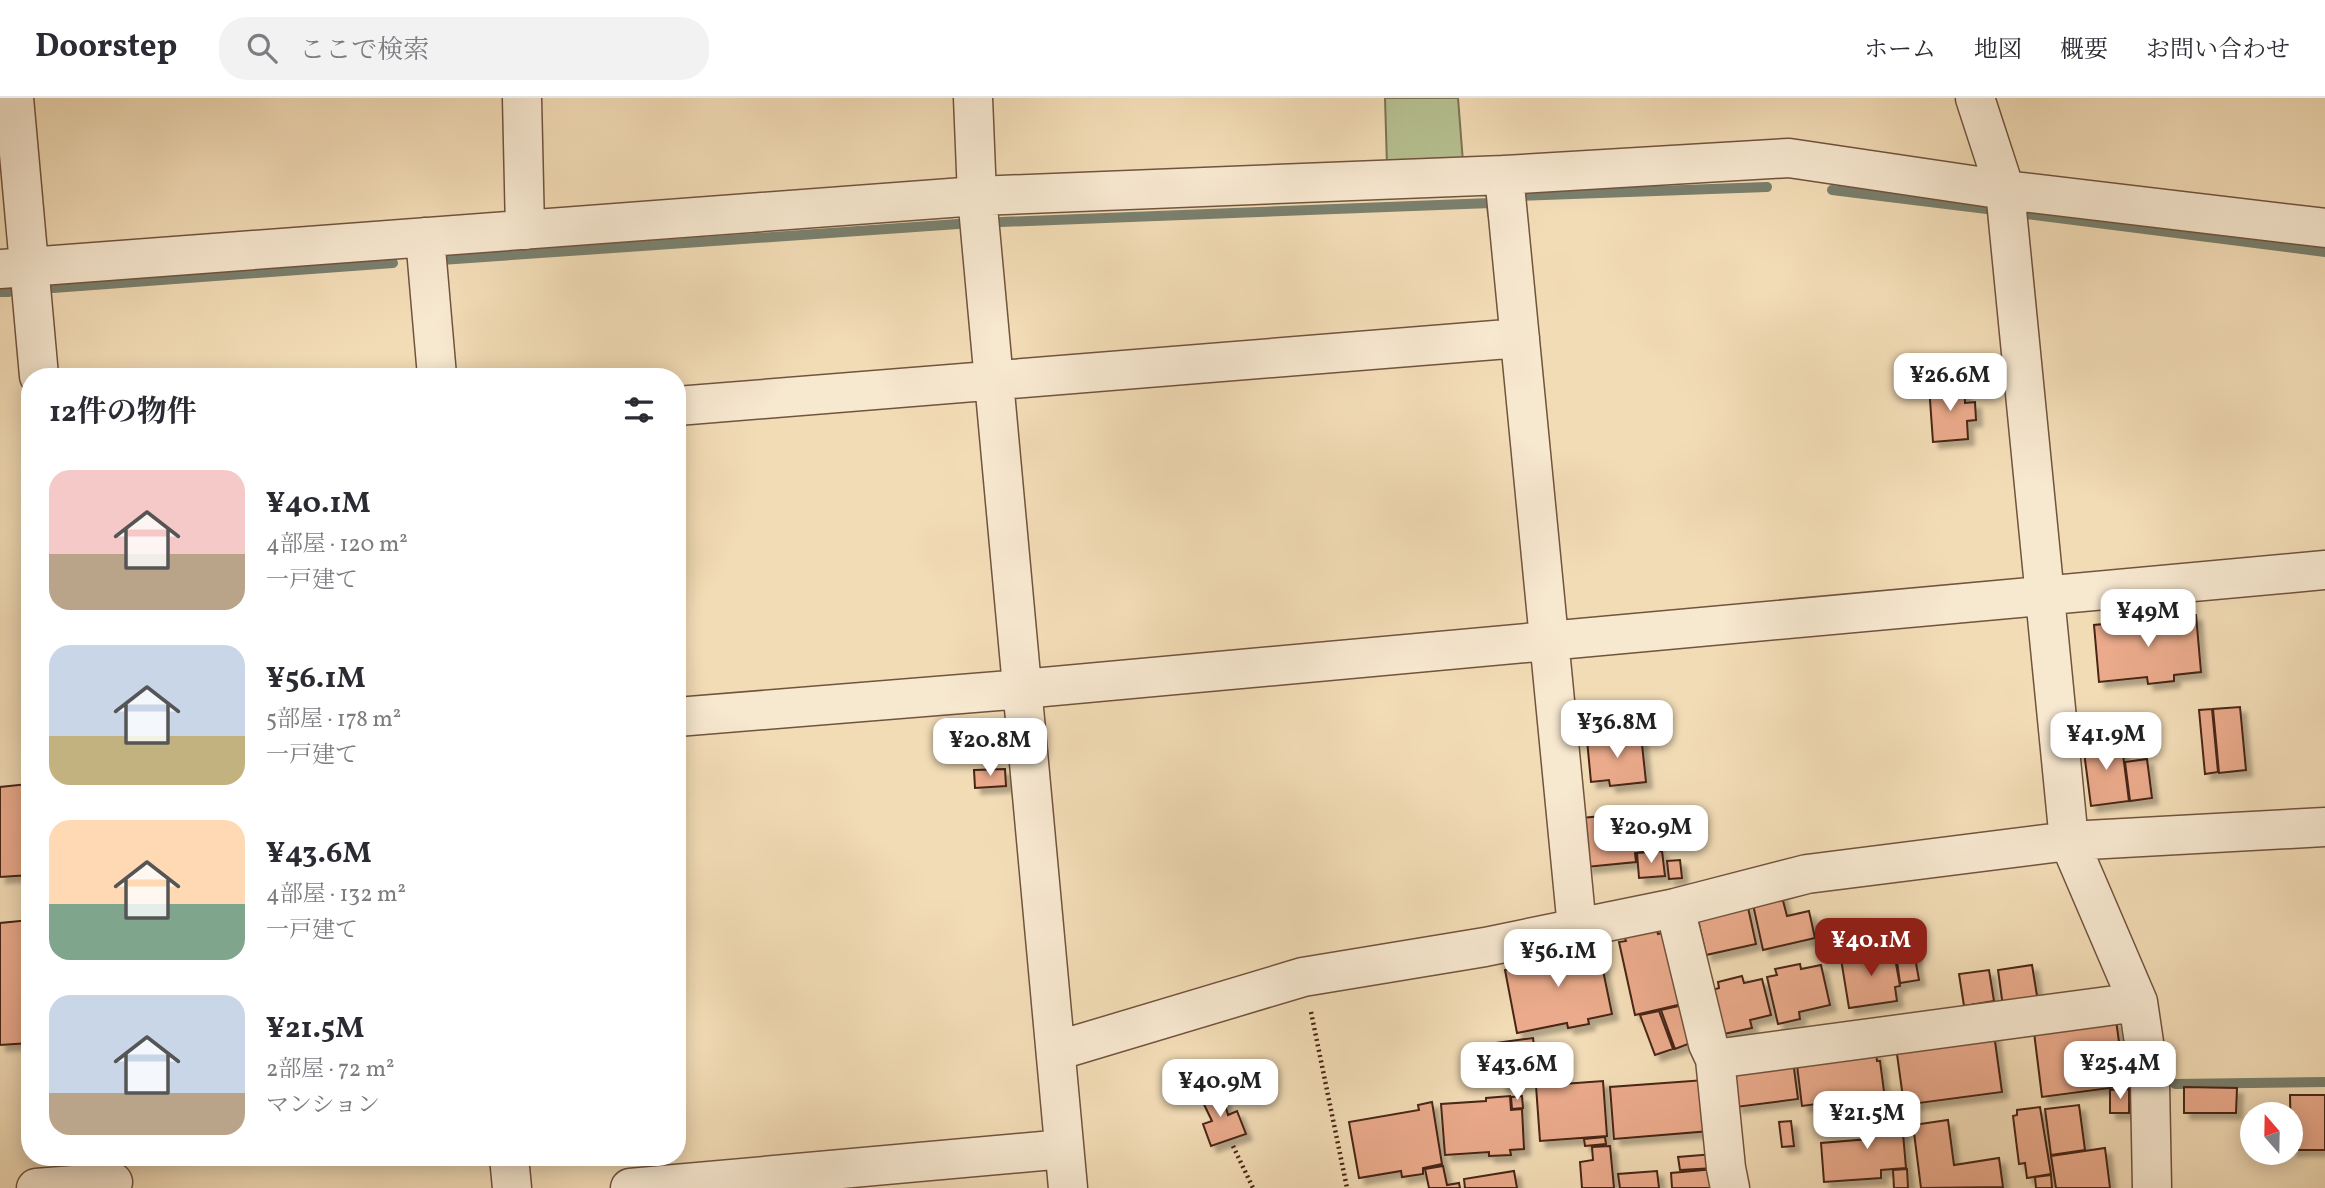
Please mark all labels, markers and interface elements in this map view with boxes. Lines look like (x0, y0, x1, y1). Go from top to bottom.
search box (219, 17, 709, 80)
text: Doorstep (35, 25, 177, 71)
icon: search (243, 29, 281, 67)
text: ここで検索 (299, 33, 429, 69)
text: ホーム (1864, 34, 1936, 68)
text: 地図 (1974, 34, 2022, 68)
text: 概要 (2060, 34, 2108, 68)
text: お問い合わせ (2146, 34, 2290, 68)
pin: ¥26.6M (1893, 354, 2007, 413)
text: ¥26.6M (1910, 360, 1990, 392)
icon: filters (620, 391, 658, 429)
text: 12件の物件 (49, 392, 197, 434)
text: ¥40.1M (266, 483, 371, 525)
icon: home (105, 498, 189, 582)
text: 4部屋 · 120 m² (266, 529, 408, 561)
text: 一戸建て (266, 565, 358, 597)
pin: ¥49M (2107, 589, 2189, 649)
text: ¥49M (2117, 596, 2179, 628)
text: ¥56.1M (266, 658, 365, 700)
icon: home (105, 673, 189, 757)
pin: ¥36.8M (1560, 700, 1674, 760)
text: 5部屋 · 178 m² (266, 704, 401, 736)
text: ¥36.8M (1577, 707, 1657, 739)
pin: ¥41.9M (2049, 712, 2163, 772)
pin: ¥20.8M (933, 718, 1047, 778)
text: ¥41.9M (2066, 719, 2146, 751)
text: ¥20.8M (949, 725, 1031, 757)
text: 一戸建て (266, 740, 358, 772)
pin: ¥20.9M (1594, 806, 1708, 865)
text: ¥20.9M (1610, 812, 1692, 844)
text: ¥43.6M (266, 833, 371, 875)
icon: home (105, 848, 189, 932)
text: 4部屋 · 132 m² (266, 879, 406, 911)
text: 一戸建て (266, 915, 358, 947)
pin: ¥40.1M (1814, 918, 1928, 978)
text: ¥40.1M (1831, 925, 1911, 957)
pin: ¥56.1M (1501, 930, 1615, 989)
text: ¥56.1M (1520, 936, 1596, 968)
text: ¥21.5M (266, 1008, 364, 1050)
icon: home (105, 1023, 189, 1107)
pin: ¥43.6M (1460, 1042, 1574, 1102)
pin: ¥25.4M (2063, 1042, 2177, 1101)
text: ¥25.4M (2080, 1048, 2160, 1080)
text: ¥43.6M (1477, 1049, 1557, 1081)
text: 2部屋 · 72 m² (266, 1054, 395, 1086)
pin: ¥40.9M (1163, 1060, 1277, 1119)
text: ¥40.9M (1178, 1066, 1262, 1098)
text: マンション (266, 1090, 380, 1122)
pin: ¥21.5M (1810, 1091, 1924, 1151)
text: ¥21.5M (1829, 1098, 1905, 1130)
north arrow (2240, 1102, 2303, 1166)
map controls (2240, 1102, 2303, 1165)

